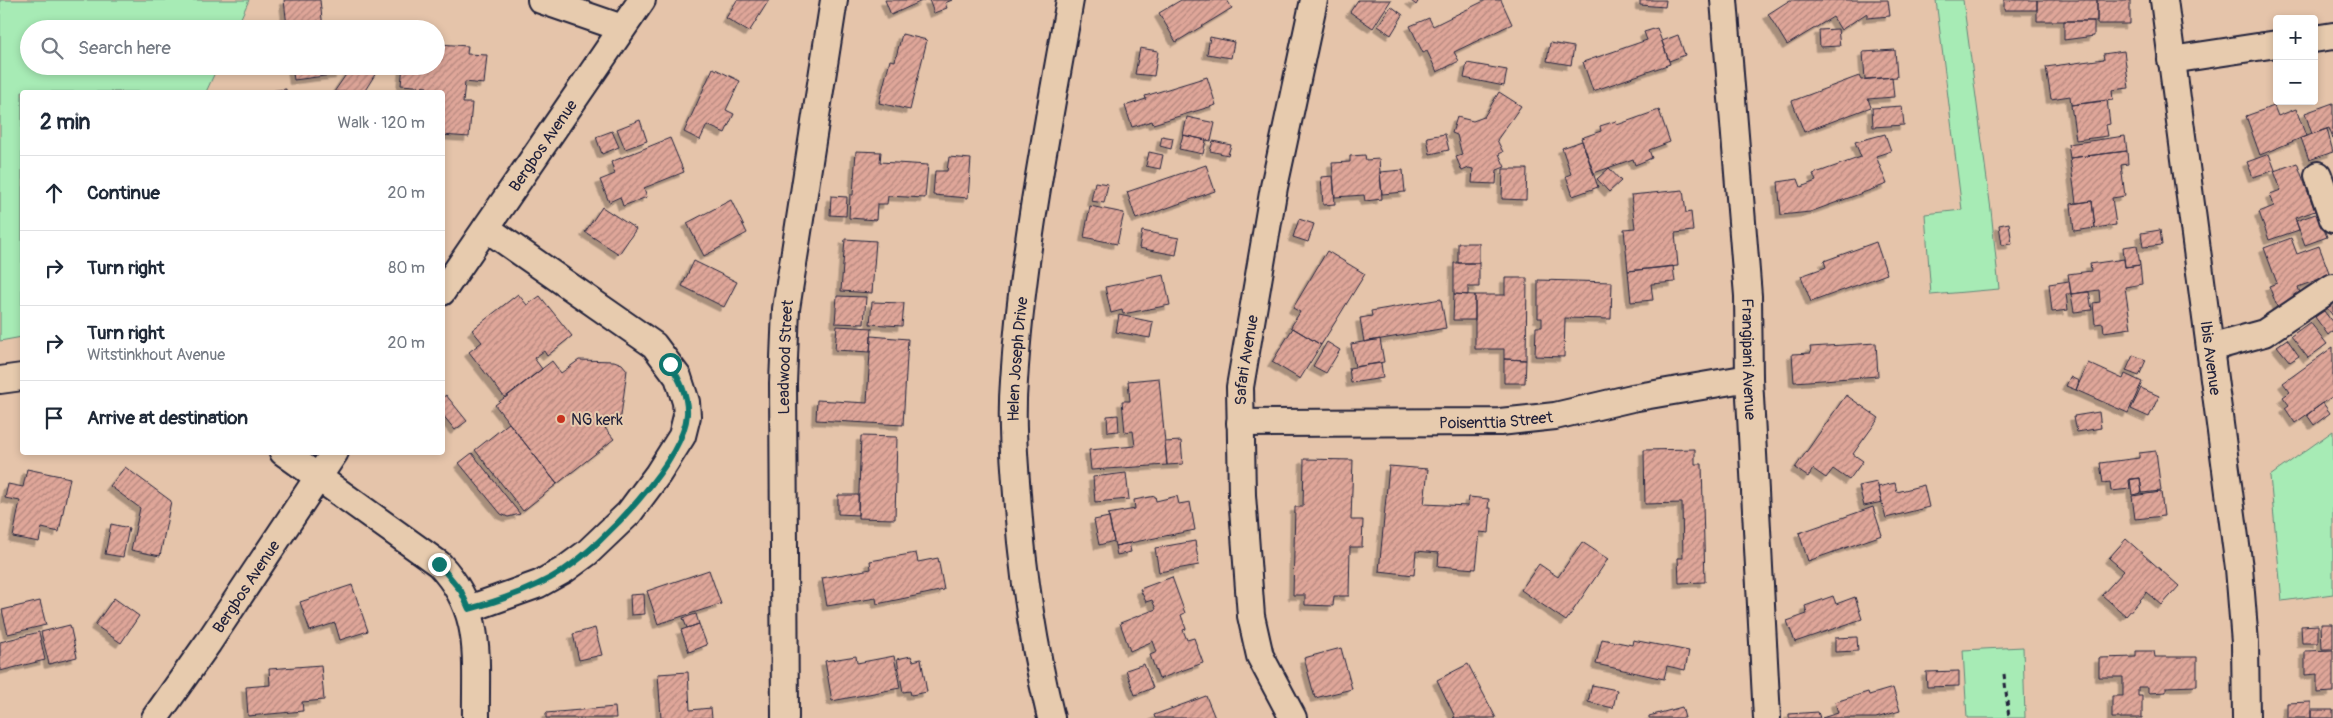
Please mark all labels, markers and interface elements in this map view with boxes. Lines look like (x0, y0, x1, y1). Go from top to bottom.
map controls (2273, 15, 2318, 105)
button: + (2273, 15, 2318, 60)
search box (20, 20, 445, 75)
icon: search (38, 34, 66, 62)
text: Search here (78, 36, 171, 60)
button: − (2273, 60, 2318, 105)
street label: Bergbos Avenue (505, 96, 582, 196)
text: 2 min (40, 109, 90, 136)
text: Walk · 120 m (337, 113, 425, 133)
icon: ahead (40, 179, 68, 207)
text: Continue (87, 181, 160, 205)
text: 20 m (387, 183, 425, 203)
icon: right (40, 254, 68, 282)
text: Turn right (87, 256, 165, 280)
text: 80 m (388, 258, 425, 278)
street label: Helen Joseph Drive (1004, 296, 1033, 422)
street label: Leadwood Street (774, 298, 798, 415)
street label: Frangipani Avenue (1737, 298, 1760, 420)
street label: Safari Avenue (1231, 313, 1263, 405)
street label: Ibis Avenue (2195, 319, 2225, 397)
text: Turn right (87, 321, 165, 345)
icon: right (40, 329, 68, 357)
text: 20 m (387, 333, 425, 353)
text: Witstinkhout Avenue (87, 345, 225, 365)
route start (659, 353, 682, 376)
icon: arrive (40, 404, 68, 432)
text: Arrive at destination (87, 406, 248, 430)
street label: Poisenttia Street (1439, 407, 1554, 433)
place label: NG kerk (571, 410, 623, 430)
marker: NG kerk (555, 413, 567, 425)
street label: Bergbos Avenue (209, 537, 285, 637)
route end (428, 553, 451, 576)

